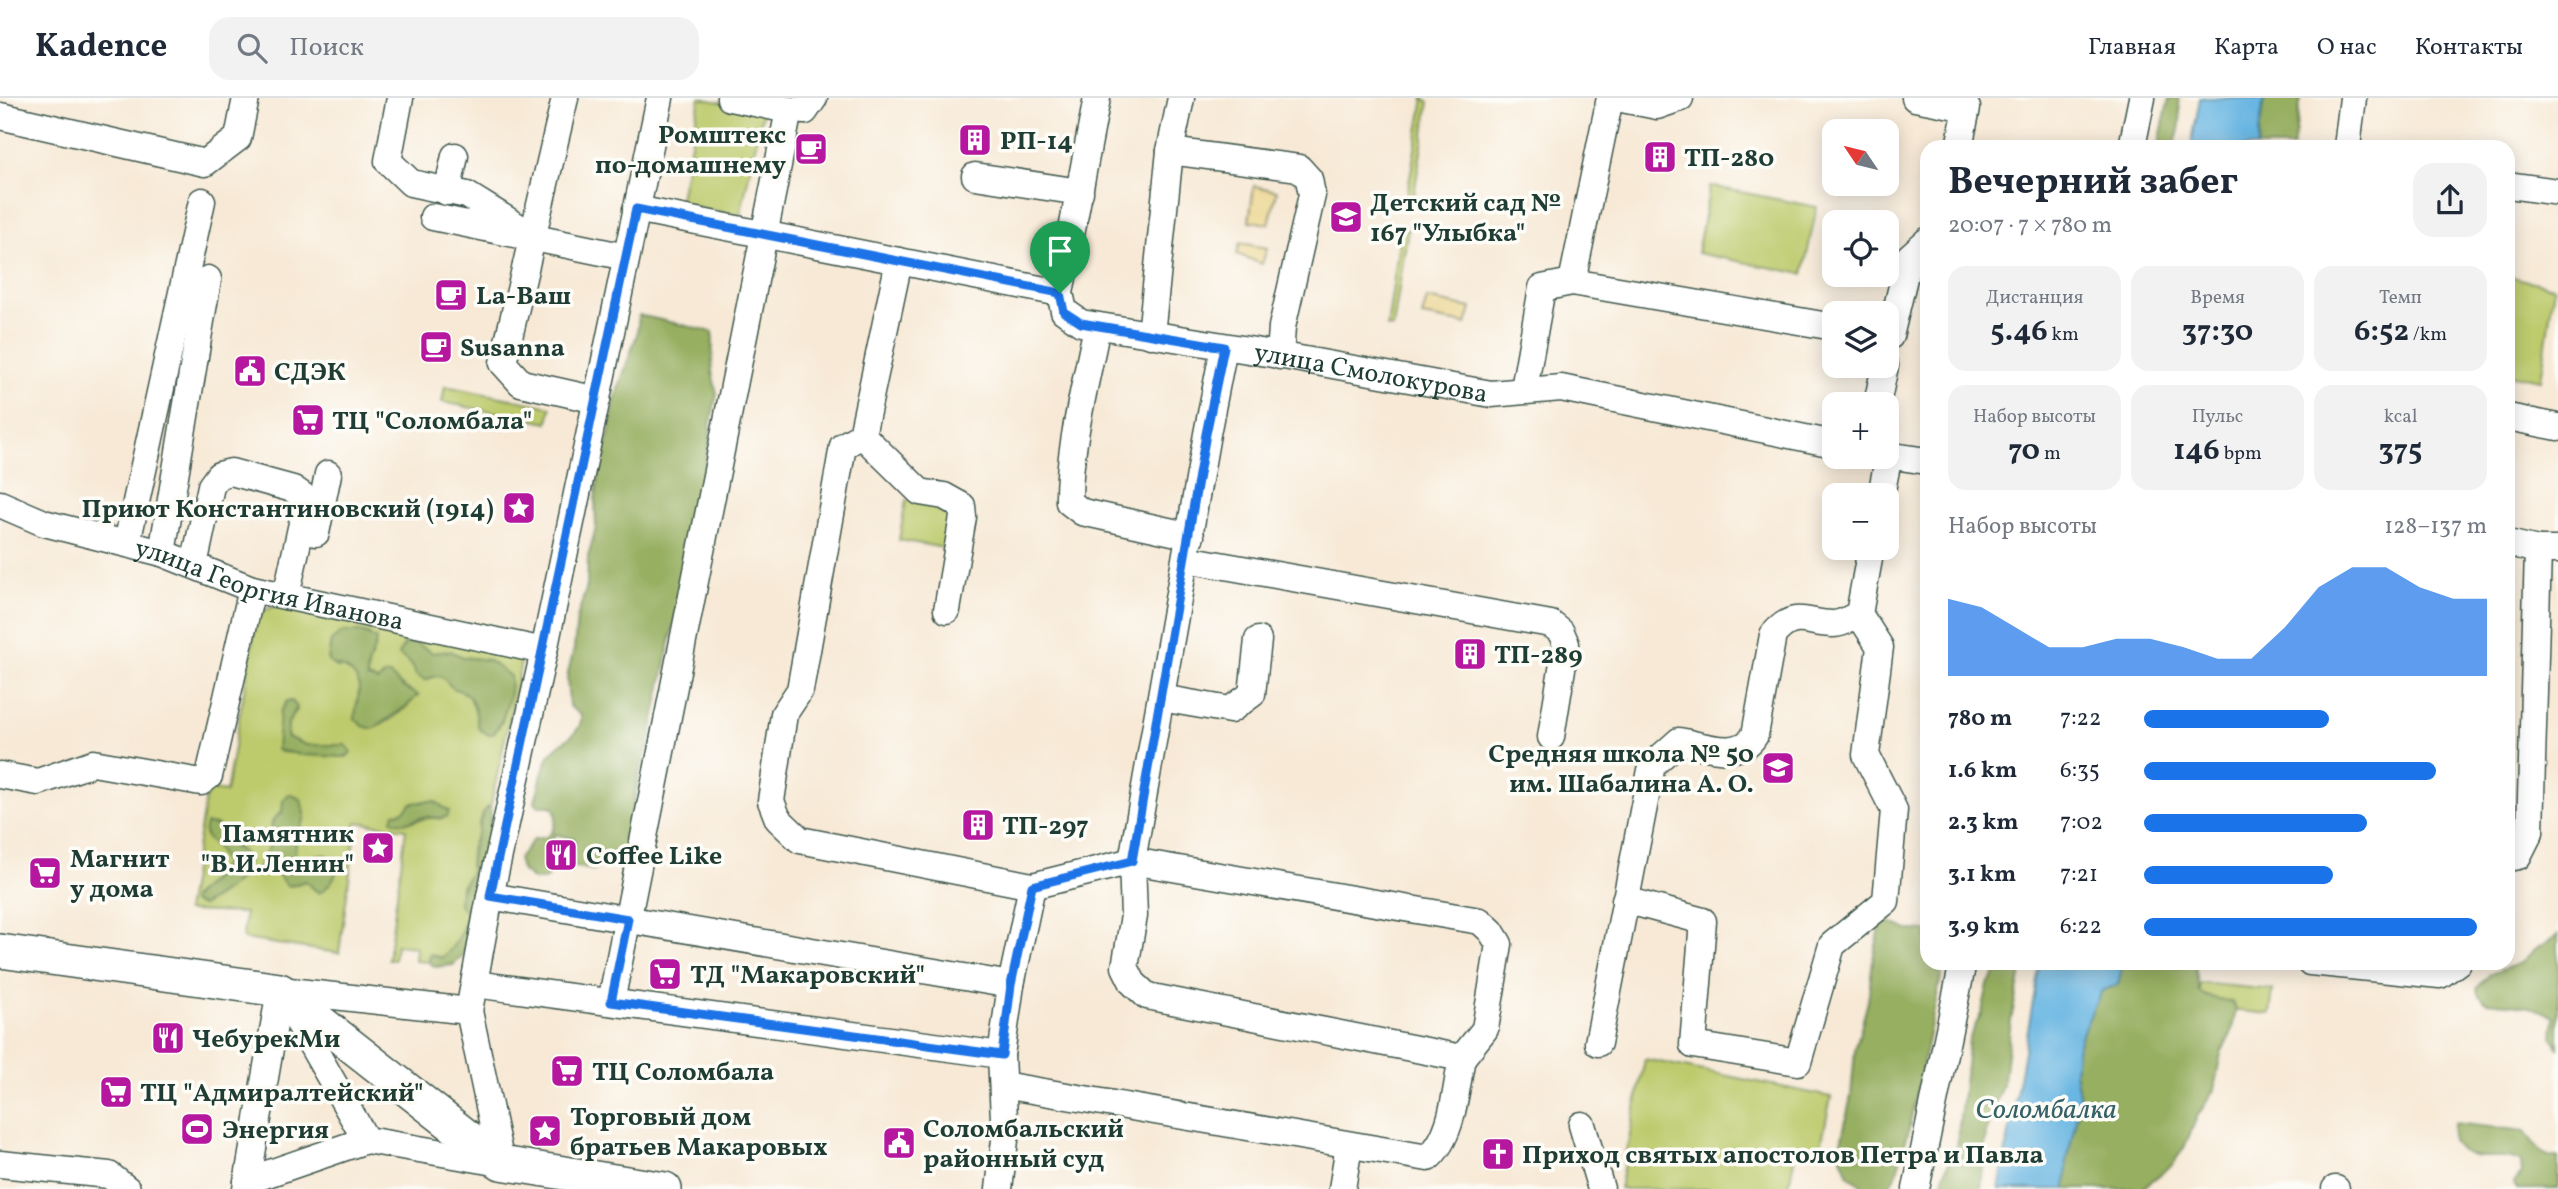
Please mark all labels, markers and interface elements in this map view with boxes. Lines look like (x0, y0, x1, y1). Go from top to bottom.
search box (209, 17, 699, 80)
text: Kadence (35, 25, 167, 71)
icon: search (233, 29, 271, 67)
text: Поиск (289, 30, 364, 66)
text: Главная (2088, 31, 2176, 65)
text: Карта (2214, 31, 2279, 65)
text: О нас (2317, 31, 2377, 65)
text: Контакты (2415, 31, 2523, 65)
place label: Ромштекс по-домашнему (595, 118, 786, 184)
north arrow (1822, 119, 1899, 196)
map controls (1822, 119, 1899, 560)
building icon: РП-14 (956, 121, 994, 159)
place label: РП-14 (1000, 124, 1073, 160)
cafe icon: Ромштекс по-домашнему (792, 130, 830, 168)
building icon: ТП-280 (1641, 138, 1679, 176)
place label: ТП-280 (1684, 141, 1774, 177)
text: Вечерний забег (1948, 157, 2238, 210)
button: share (2413, 163, 2487, 237)
place label: Детский сад № 167 "Улыбка" (1370, 186, 1561, 252)
school or university icon: Детский сад № 167 "Улыбка" (1327, 198, 1365, 236)
button: locate (1822, 210, 1899, 287)
text: 20:07 · 7 × 780 m (1948, 210, 2112, 242)
pin (1030, 221, 1090, 293)
icon: arrive (1041, 232, 1079, 270)
cafe icon: La-Ваш (432, 276, 470, 314)
place label: La-Ваш (476, 279, 571, 315)
text: Дистанция (1986, 285, 2083, 311)
text: Время (2190, 285, 2245, 311)
text: Темп (2379, 285, 2422, 311)
button: layers (1822, 301, 1899, 378)
text: 5.46 (1990, 311, 2048, 353)
text: 37:30 (2182, 311, 2253, 353)
text: 6:52 (2354, 311, 2409, 353)
text: km (2048, 322, 2079, 348)
text: /km (2409, 322, 2447, 348)
cafe icon: Susanna (417, 328, 455, 366)
place label: Susanna (460, 331, 565, 367)
street label: улица Смолокурова (1251, 335, 1491, 413)
public building icon: СДЭК (231, 352, 269, 390)
place label: СДЭК (274, 355, 346, 391)
button: + (1822, 392, 1899, 469)
supermarket icon: ТЦ "Соломбала" (289, 401, 327, 439)
place label: ТЦ "Соломбала" (332, 404, 532, 440)
text: Набор высоты (1973, 404, 2096, 430)
text: Пульс (2192, 404, 2243, 430)
text: kcal (2384, 404, 2417, 430)
text: 70 (2008, 430, 2040, 472)
text: 146 (2173, 430, 2220, 472)
text: 375 (2378, 430, 2423, 472)
text: m (2040, 441, 2061, 467)
text: bpm (2220, 441, 2262, 467)
button: − (1822, 483, 1899, 560)
place icon: Приют Константиновский (1914) (500, 489, 538, 527)
place label: Приют Константиновский (1914) (81, 492, 494, 528)
text: Набор высоты (1948, 511, 2097, 543)
text: 128–137 m (2384, 511, 2487, 543)
street label: улица Георгия Иванова (131, 531, 407, 641)
building icon: ТП-289 (1451, 635, 1489, 673)
place label: ТП-289 (1494, 638, 1583, 674)
text: 780 m (1948, 703, 2012, 735)
text: 7:22 (2060, 703, 2101, 735)
place label: Средняя школа № 50 им. Шабалина А. О. (1488, 737, 1754, 803)
school or university icon: Средняя школа № 50 им. Шабалина А. О. (1759, 749, 1797, 787)
text: 1.6 km (1948, 755, 2017, 787)
text: 6:35 (2060, 755, 2100, 787)
building icon: ТП-297 (959, 806, 997, 844)
text: 2.3 km (1948, 807, 2019, 839)
text: 7:02 (2060, 807, 2103, 839)
place label: ТП-297 (1002, 809, 1089, 845)
place label: Памятник "В.И.Ленин" (200, 817, 354, 883)
place icon: Памятник "В.И.Ленин" (359, 829, 397, 867)
restaurant icon: Coffee Like (542, 836, 580, 874)
place label: Coffee Like (586, 839, 722, 875)
place label: Магнит у дома (70, 842, 170, 908)
supermarket icon: Магнит у дома (26, 854, 64, 892)
text: 3.1 km (1948, 859, 2016, 891)
text: 7:21 (2060, 859, 2098, 891)
text: 3.9 km (1948, 911, 2020, 943)
text: 6:22 (2060, 911, 2102, 943)
supermarket icon: ТД "Макаровский" (646, 955, 684, 993)
place label: ТД "Макаровский" (690, 958, 925, 994)
restaurant icon: ЧебурекМи (149, 1019, 187, 1057)
place label: ЧебурекМи (192, 1022, 340, 1058)
supermarket icon: ТЦ Соломбала (548, 1052, 586, 1090)
place label: ТЦ Соломбала (592, 1055, 774, 1091)
supermarket icon: ТЦ "Адмиралтейский" (97, 1073, 135, 1111)
place label: ТЦ "Адмиралтейский" (140, 1076, 424, 1112)
water label: Соломбалка (1975, 1091, 2117, 1130)
place label: Торговый дом братьев Макаровых (570, 1100, 828, 1166)
sports icon: Энергия (178, 1110, 216, 1148)
place icon: Торговый дом братьев Макаровых (526, 1112, 564, 1150)
place label: Соломбальский районный суд (923, 1112, 1124, 1178)
place label: Энергия (222, 1113, 329, 1149)
public building icon: Соломбальский районный суд (880, 1124, 918, 1162)
church icon: Приход святых апостолов Петра и Павла (1479, 1135, 1517, 1173)
place label: Приход святых апостолов Петра и Павла (1522, 1138, 2044, 1174)

